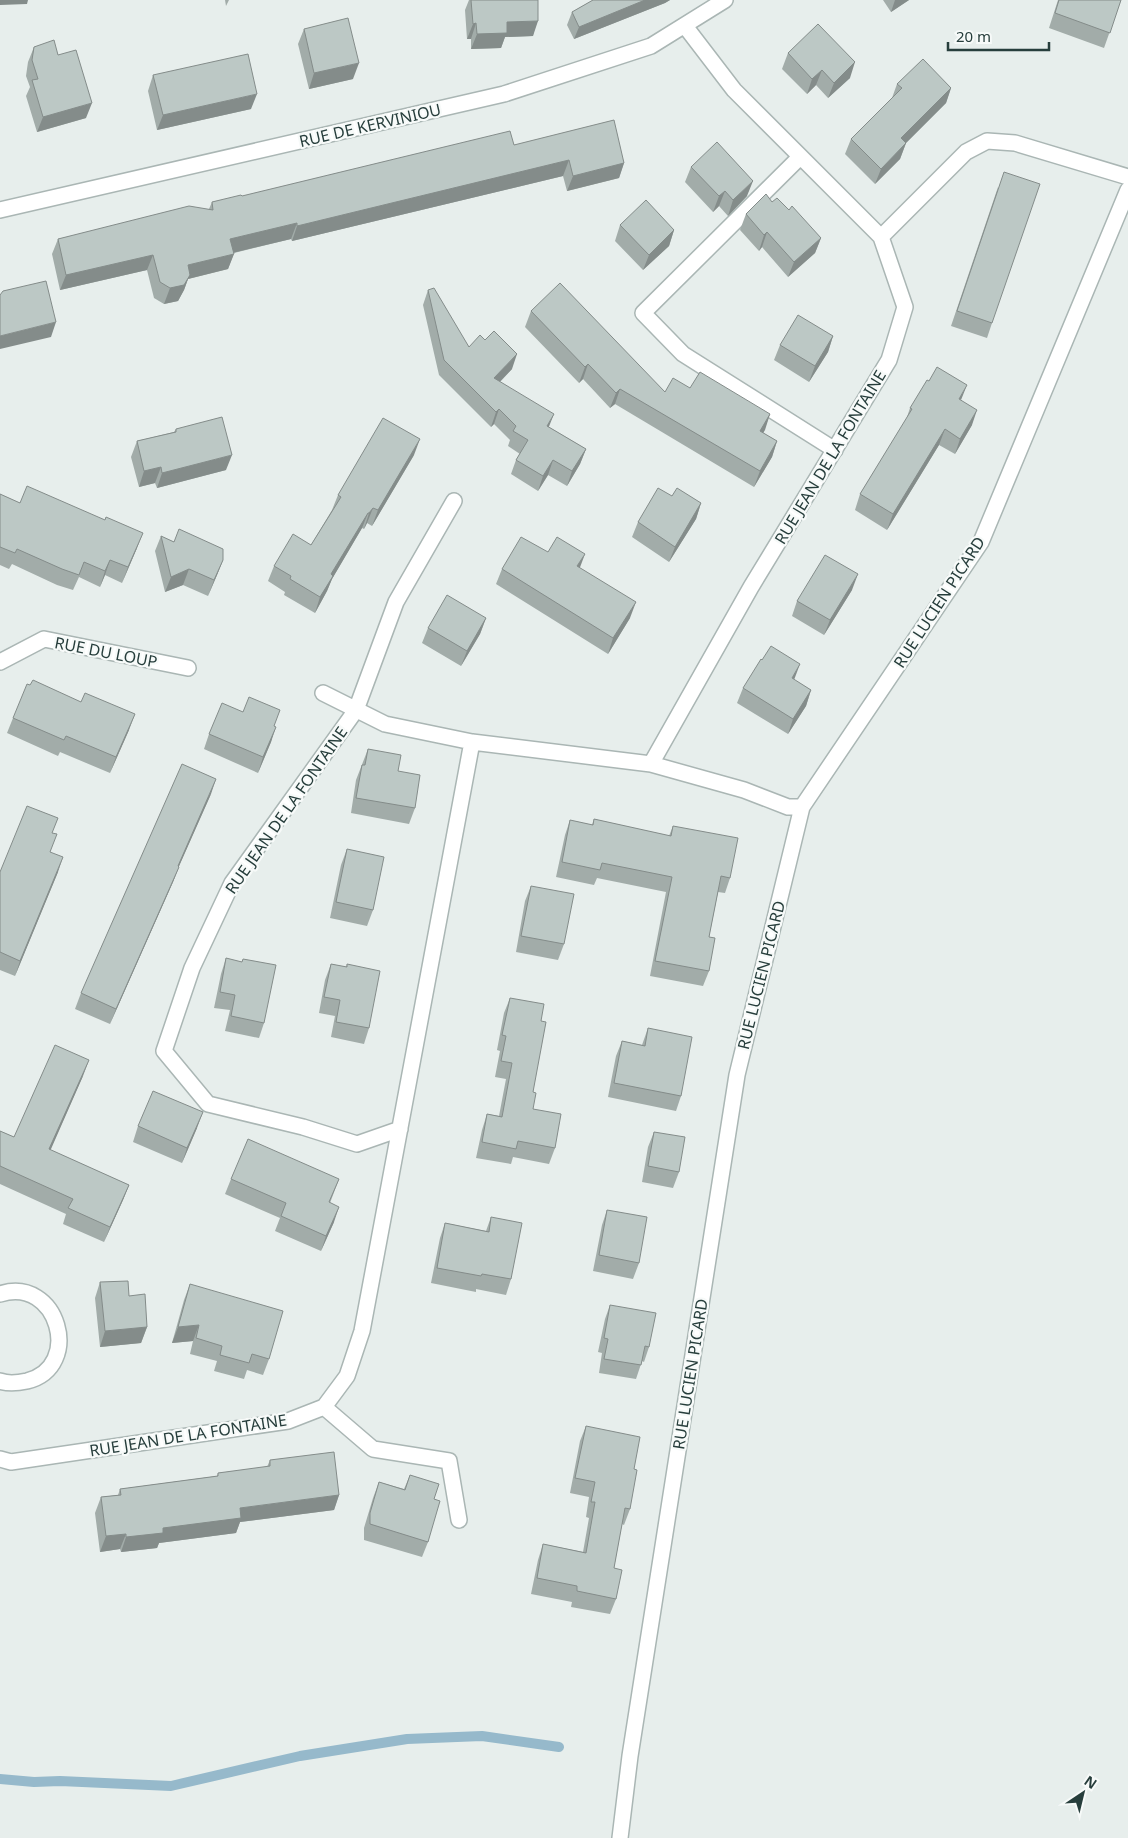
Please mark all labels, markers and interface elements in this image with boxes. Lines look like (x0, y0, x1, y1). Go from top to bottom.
scale bar (948, 20, 1049, 52)
text: 20 m (956, 26, 991, 46)
street label: RUE DE KERVINIOU (297, 98, 443, 152)
street label: RUE JEAN DE LA FONTAINE (769, 366, 891, 548)
street label: RUE LUCIEN PICARD (888, 532, 990, 672)
street label: RUE DU LOUP (53, 631, 159, 673)
street label: RUE JEAN DE LA FONTAINE (220, 722, 352, 898)
street label: RUE LUCIEN PICARD (732, 898, 790, 1052)
street label: RUE LUCIEN PICARD (667, 1297, 713, 1451)
street label: RUE JEAN DE LA FONTAINE (88, 1409, 288, 1461)
north arrow (1058, 1768, 1108, 1818)
text: N (1081, 1771, 1101, 1793)

